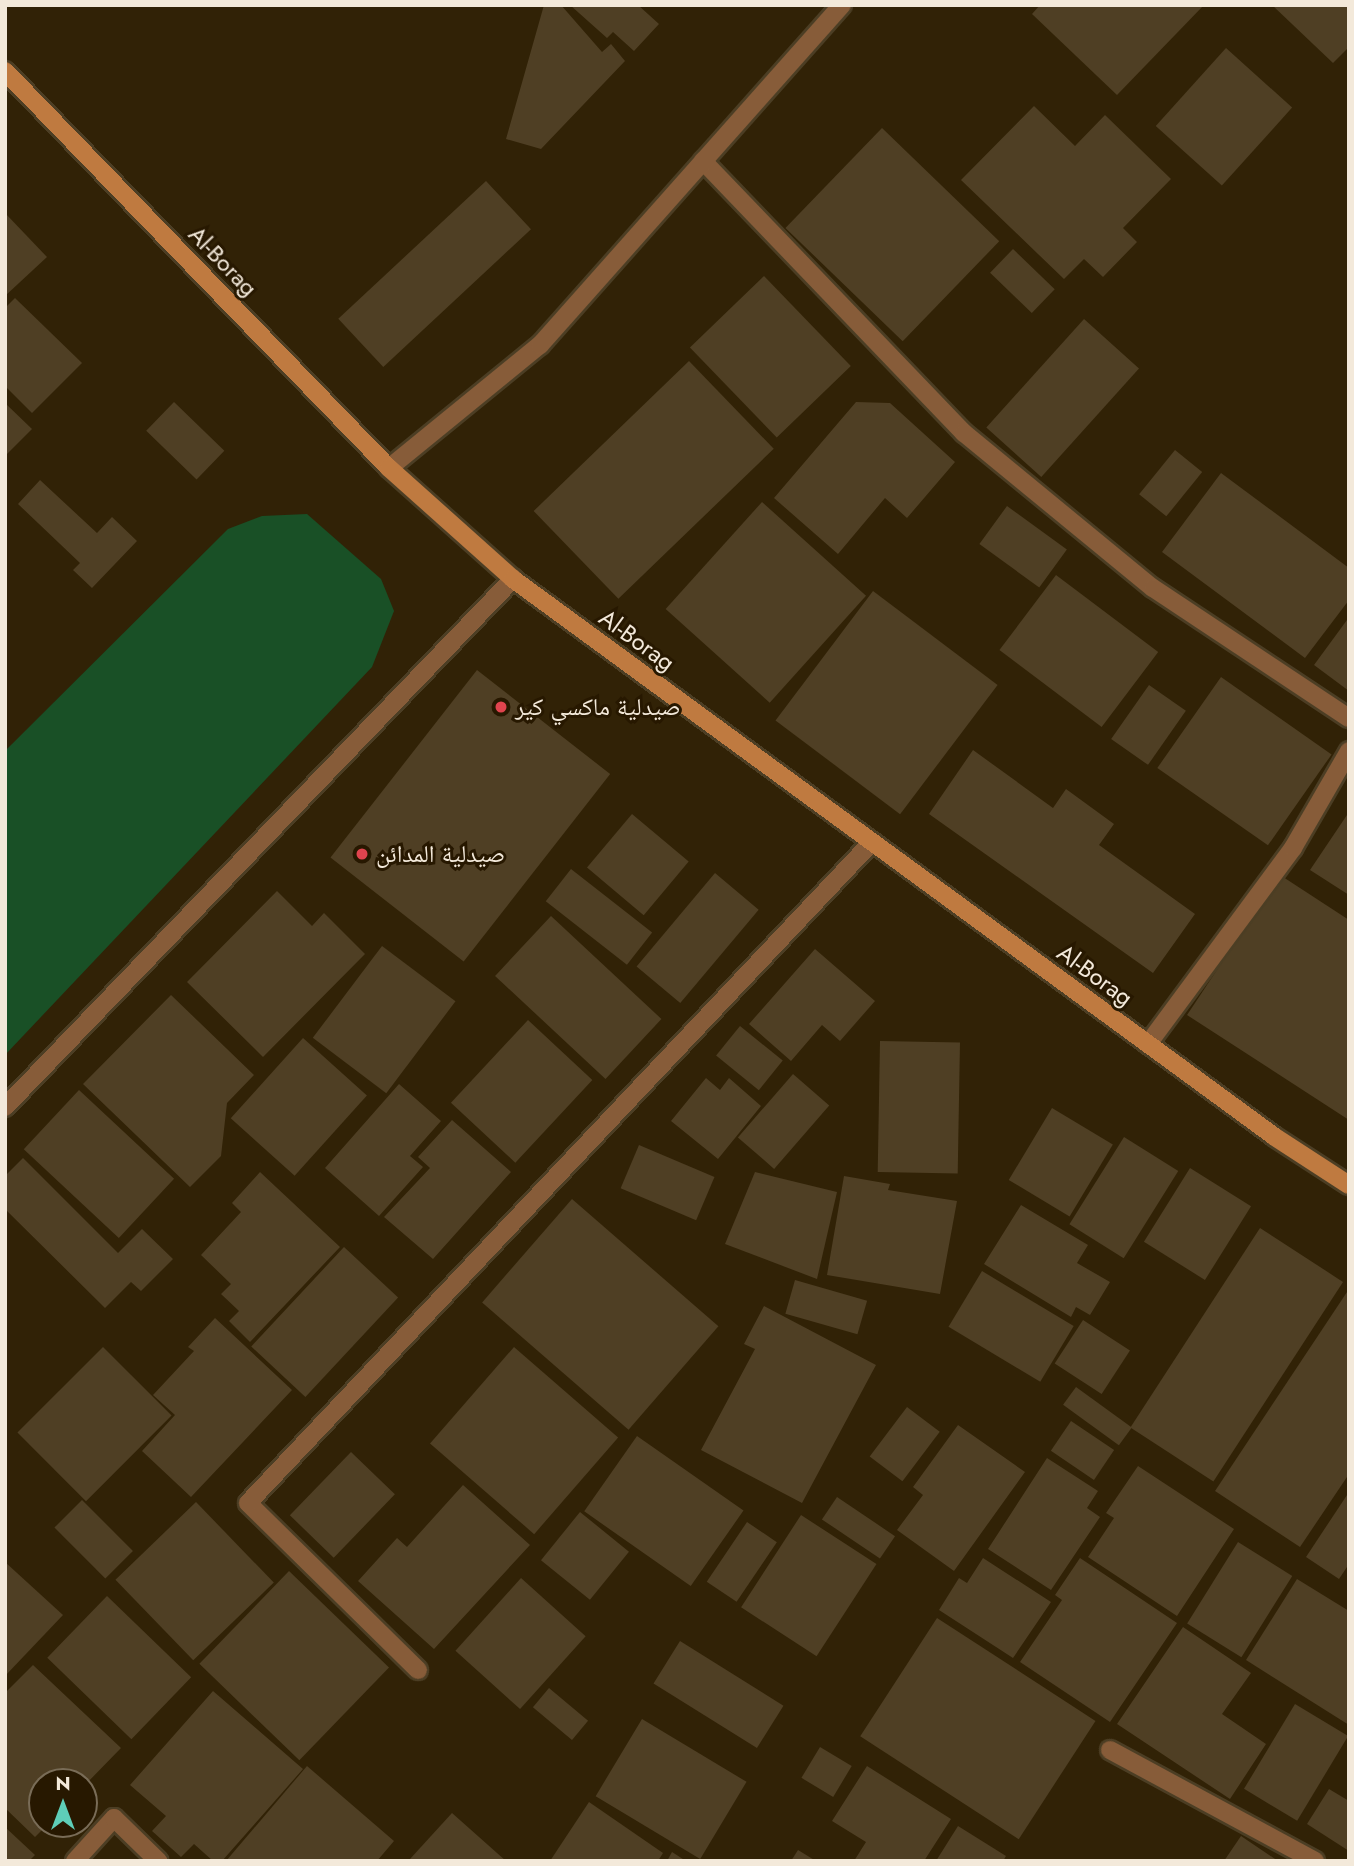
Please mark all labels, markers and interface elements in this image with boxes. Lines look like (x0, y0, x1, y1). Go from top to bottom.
street label: Al-Borag (183, 220, 263, 302)
street label: Al-Borag (594, 603, 680, 677)
place label: صيدلية ماكسي كير (515, 693, 681, 721)
marker: صيدلية ماكسي كير (493, 699, 509, 715)
place label: صيدلية المدائن (376, 840, 505, 868)
marker: صيدلية المدائن (354, 846, 370, 862)
street label: Al-Borag (1052, 938, 1138, 1012)
north arrow (28, 1768, 98, 1838)
text: N (55, 1770, 71, 1797)

